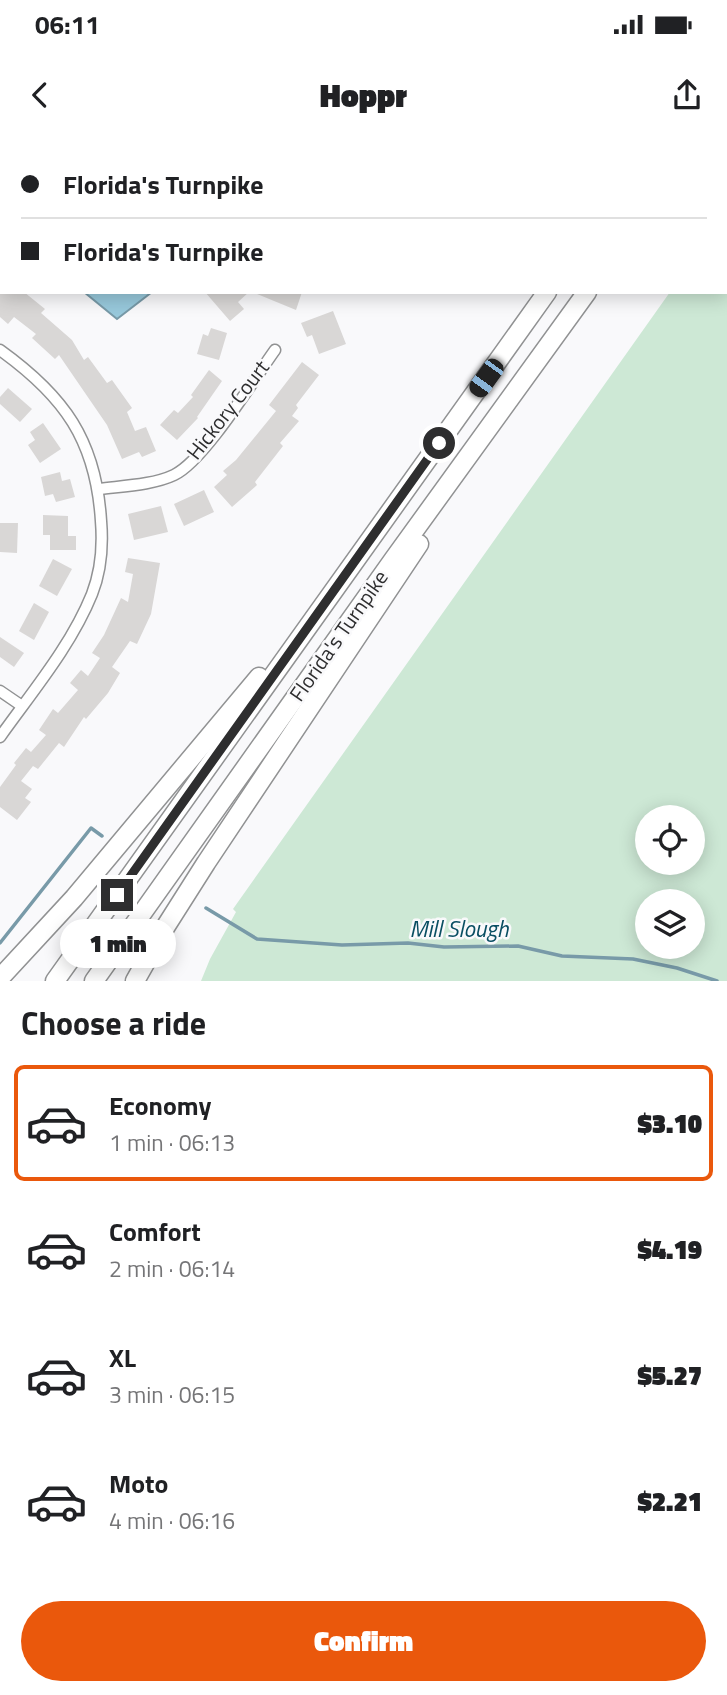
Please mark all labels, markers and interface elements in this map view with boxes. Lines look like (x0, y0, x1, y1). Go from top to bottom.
text: 06:11 (35, 5, 100, 44)
text: Hoppr (320, 71, 407, 119)
icon: back (21, 76, 59, 114)
icon: share (668, 76, 706, 114)
text: Florida's Turnpike (63, 165, 264, 204)
text: Florida's Turnpike (63, 232, 264, 271)
street label: Hickory Court (178, 352, 277, 466)
car (466, 355, 507, 401)
route start (423, 427, 455, 459)
street label: Florida's Turnpike (281, 563, 395, 708)
map controls (635, 805, 705, 959)
button: locate (635, 805, 705, 875)
route end (101, 879, 133, 911)
button: layers (635, 889, 705, 959)
water label: Mill Slough (409, 911, 509, 946)
callout: 1 min (59, 920, 175, 968)
text: 1 min (89, 926, 147, 961)
text: Choose a ride (21, 999, 206, 1047)
text: Economy (109, 1086, 211, 1125)
icon: car (25, 1092, 88, 1155)
text: $3.10 (637, 1104, 702, 1143)
text: 1 min · 06:13 (109, 1125, 235, 1160)
text: Comfort (109, 1212, 201, 1251)
icon: car (25, 1218, 88, 1281)
text: $4.19 (637, 1230, 702, 1269)
text: 2 min · 06:14 (109, 1251, 235, 1286)
text: XL (109, 1338, 136, 1377)
icon: car (25, 1344, 88, 1407)
text: $5.27 (637, 1356, 702, 1395)
text: 3 min · 06:15 (109, 1377, 235, 1412)
text: Moto (109, 1464, 168, 1503)
icon: car (25, 1470, 88, 1533)
text: $2.21 (637, 1482, 702, 1521)
text: 4 min · 06:16 (109, 1503, 235, 1538)
button: Confirm (21, 1601, 706, 1681)

